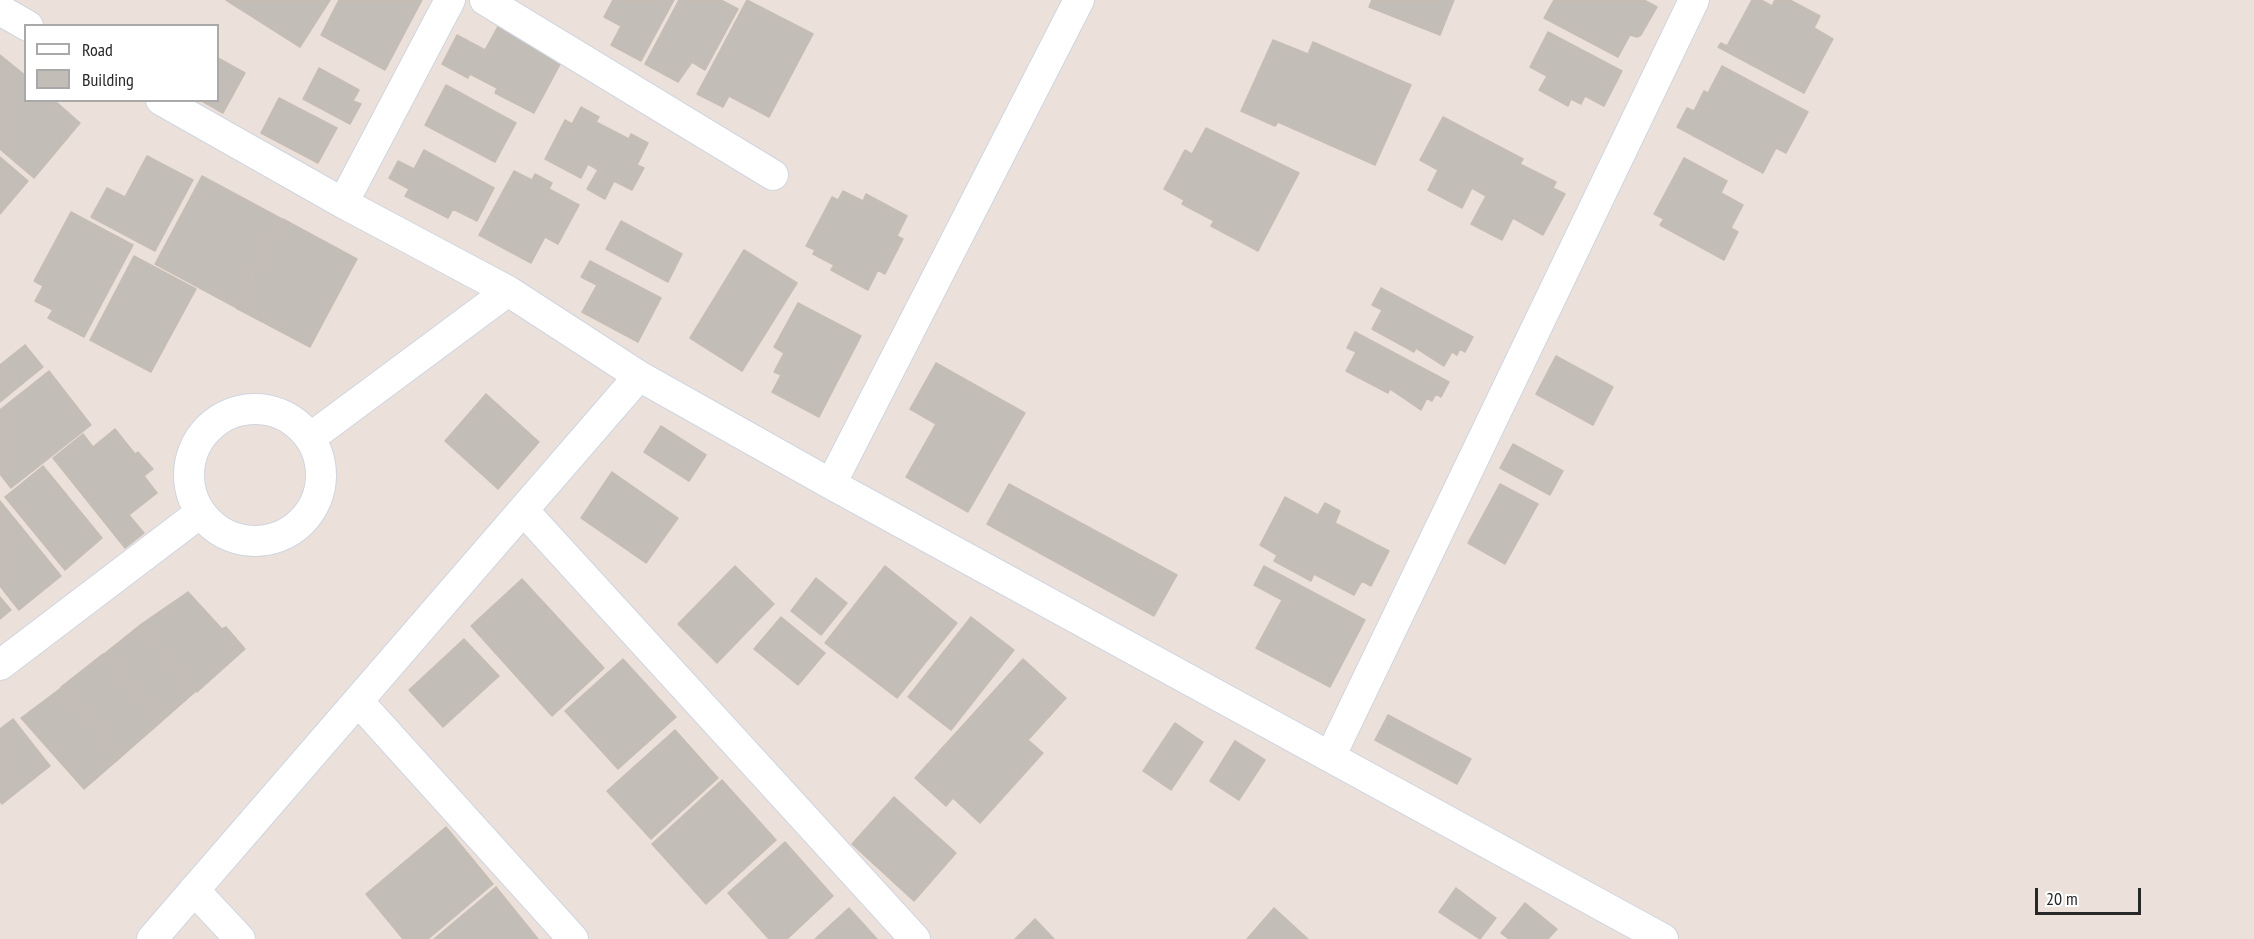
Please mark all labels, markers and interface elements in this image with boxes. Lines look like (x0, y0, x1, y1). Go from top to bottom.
legend (24, 24, 219, 102)
text: Road (82, 38, 113, 61)
text: Building (82, 68, 134, 91)
scale bar (2038, 876, 2144, 914)
text: 20 m (2046, 887, 2078, 910)

